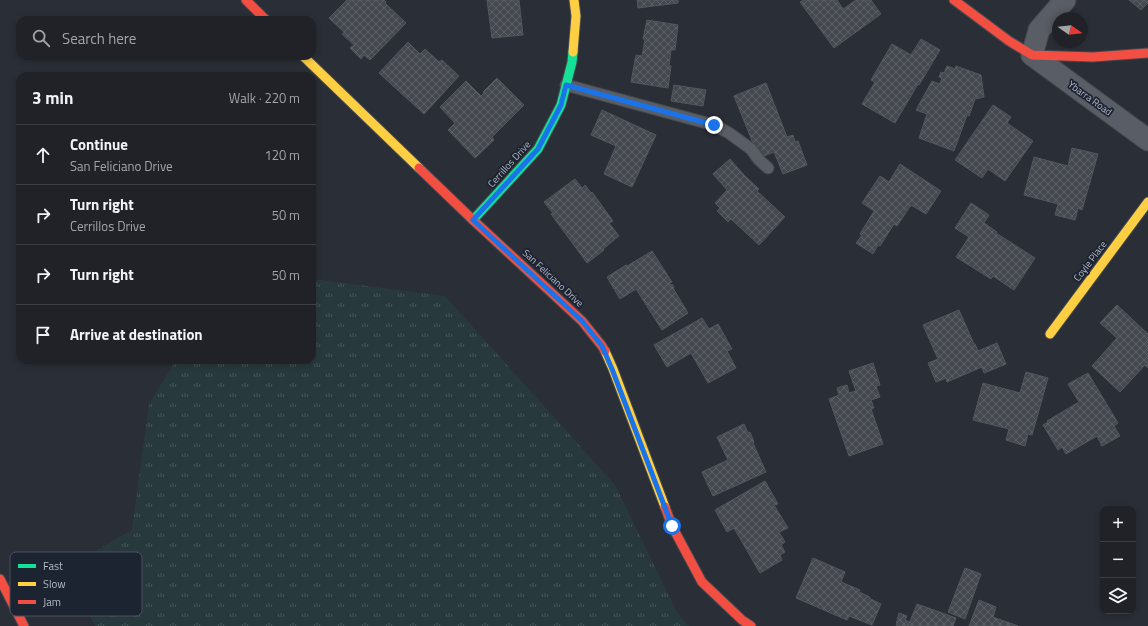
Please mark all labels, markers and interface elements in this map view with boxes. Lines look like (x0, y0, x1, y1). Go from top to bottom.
north arrow (1052, 12, 1088, 48)
search box (16, 16, 316, 60)
icon: search (30, 27, 52, 49)
text: Search here (62, 27, 136, 50)
street label: Ybarra Road (1065, 77, 1115, 119)
text: 3 min (32, 85, 73, 111)
text: Walk · 220 m (229, 88, 300, 108)
route end (705, 116, 723, 134)
text: Continue (70, 133, 128, 156)
street label: Cerrillos Drive (484, 137, 534, 191)
icon: ahead (32, 144, 54, 166)
text: 120 m (264, 145, 300, 165)
text: San Feliciano Drive (70, 156, 173, 176)
text: Turn right (70, 193, 134, 216)
icon: right (32, 204, 54, 226)
text: 50 m (272, 205, 300, 225)
text: Cerrillos Drive (70, 216, 146, 236)
street label: Coyle Place (1070, 238, 1110, 284)
street label: San Feliciano Drive (519, 246, 587, 310)
text: Turn right (70, 263, 134, 286)
icon: right (32, 264, 54, 286)
text: 50 m (272, 265, 300, 285)
text: Arrive at destination (70, 323, 203, 346)
icon: arrive (32, 324, 54, 346)
map controls (1100, 506, 1136, 614)
button: + (1100, 506, 1136, 542)
route start (663, 517, 681, 535)
button: − (1100, 542, 1136, 578)
legend (10, 552, 142, 616)
text: Fast (43, 558, 63, 574)
text: Slow (43, 576, 66, 592)
button: layers (1100, 578, 1136, 614)
text: Jam (43, 594, 61, 610)

